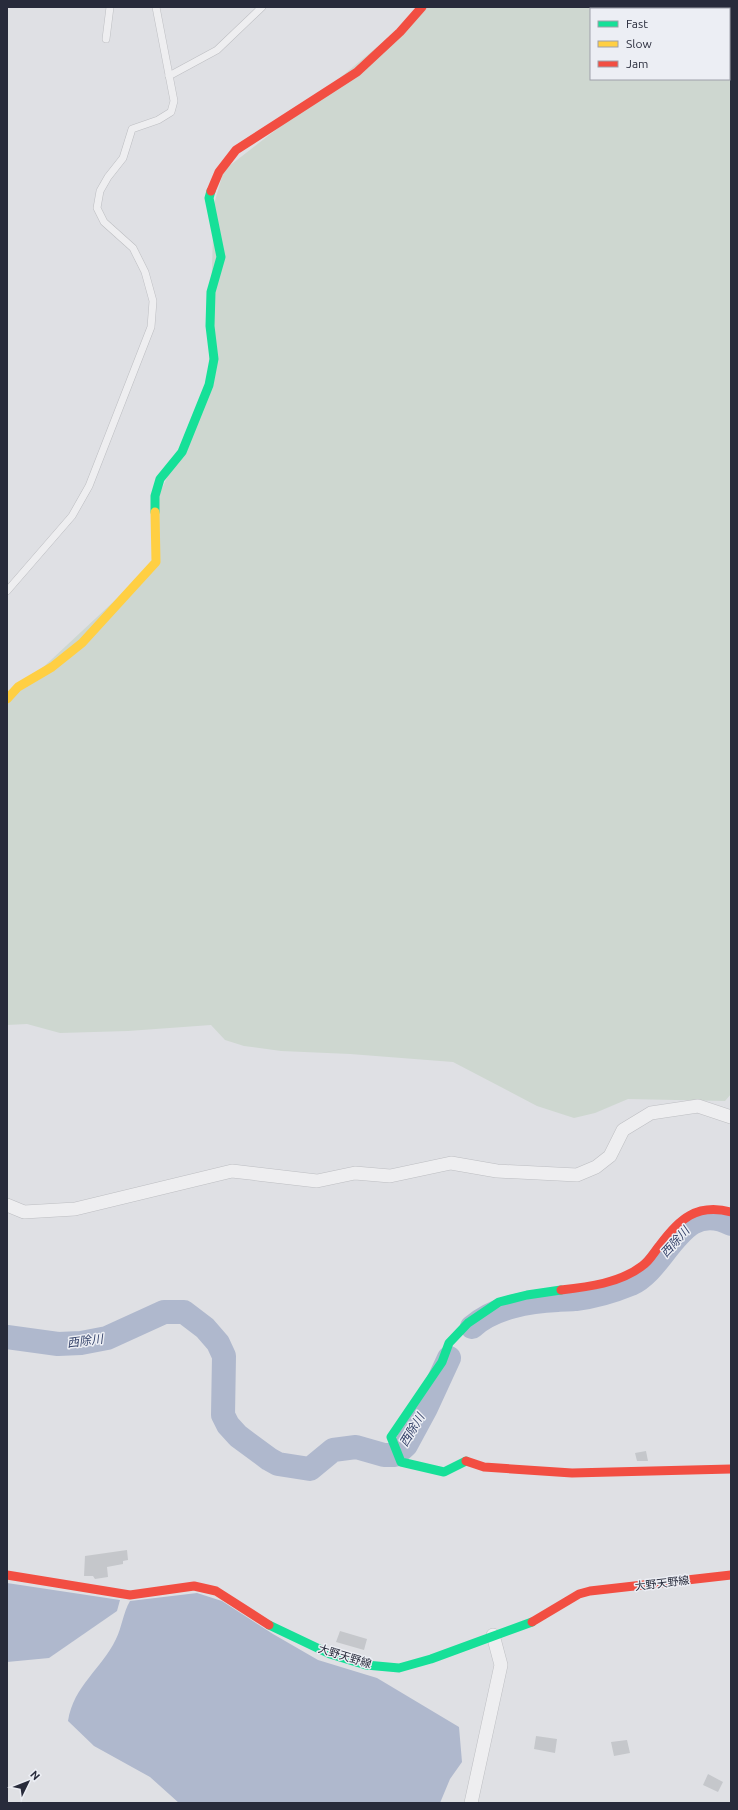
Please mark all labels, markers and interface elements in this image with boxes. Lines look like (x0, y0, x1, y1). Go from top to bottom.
legend (590, 8, 730, 80)
text: Fast (626, 17, 648, 30)
text: Slow (626, 37, 652, 50)
text: Jam (626, 57, 648, 70)
water label: 西除川 (658, 1222, 693, 1259)
water label: 西除川 (66, 1332, 106, 1349)
water label: 西除川 (397, 1409, 427, 1449)
street label: 大野天野線 (634, 1574, 690, 1592)
street label: 大野天野線 (317, 1642, 373, 1670)
north arrow (8, 1762, 48, 1802)
text: N (28, 1768, 43, 1782)

